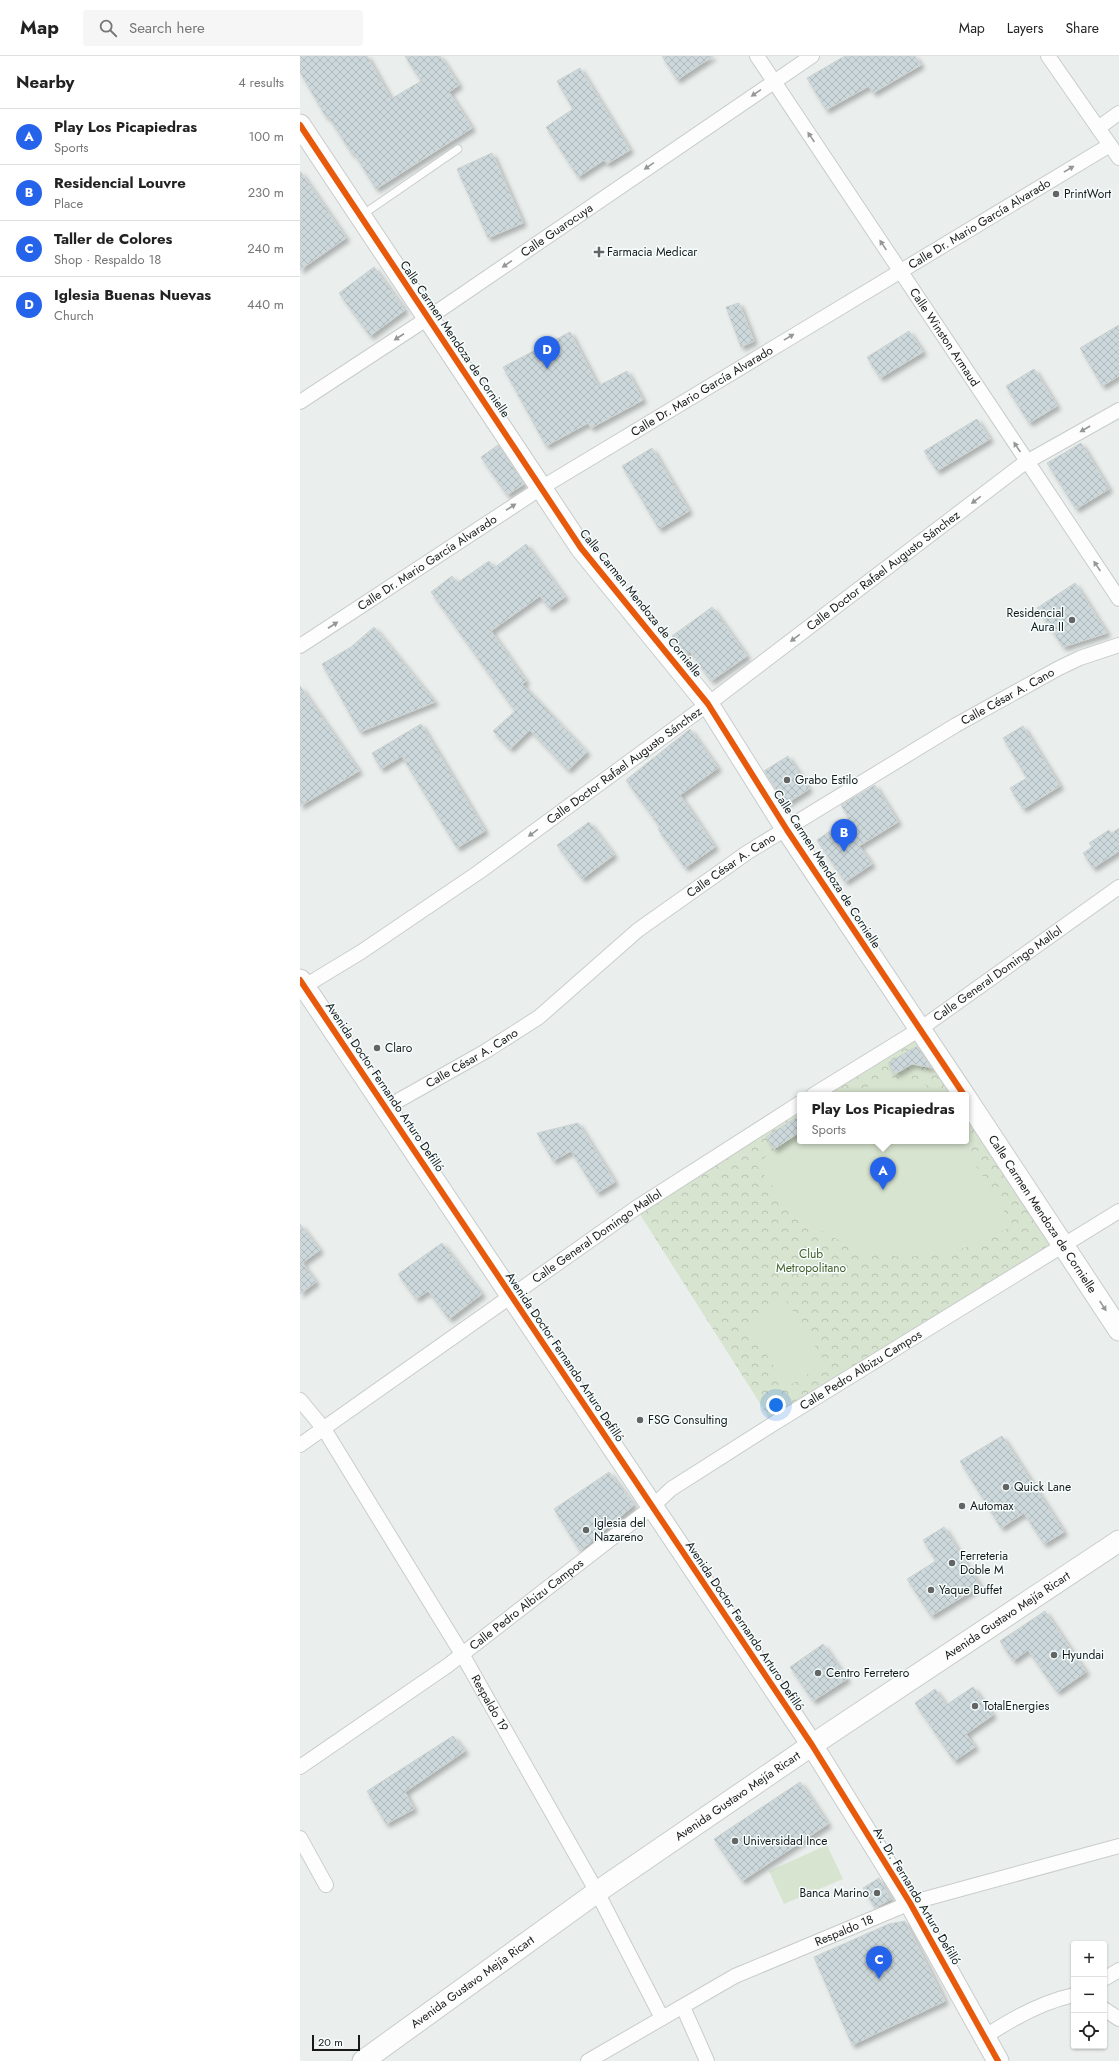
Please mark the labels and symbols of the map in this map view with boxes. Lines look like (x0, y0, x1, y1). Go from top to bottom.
one-way arrow (751, 89, 761, 97)
one-way arrow (807, 132, 815, 142)
one-way arrow (643, 163, 655, 170)
one-way arrow (1063, 166, 1075, 173)
street label: Calle Dr. Mario García Alvarado (905, 174, 1054, 274)
place label: PrintWort (1064, 185, 1111, 203)
marker: PrintWort (1051, 189, 1061, 199)
street label: Calle Guarocuya (517, 199, 597, 261)
one-way arrow (879, 240, 887, 251)
place label: Farmacia Medicar (607, 243, 698, 261)
marker: Farmacia Medicar (594, 247, 604, 257)
street label: Calle Carmen Mendoza de Cornielle (396, 257, 514, 421)
one-way arrow (502, 260, 512, 268)
street label: Calle Winston Armaud (905, 284, 984, 390)
one-way arrow (394, 333, 405, 340)
one-way arrow (784, 334, 795, 341)
pin: D (534, 336, 560, 369)
street label: Calle Dr. Mario García Alvarado (627, 341, 777, 441)
one-way arrow (1079, 426, 1091, 433)
one-way arrow (1013, 442, 1021, 452)
one-way arrow (971, 495, 982, 504)
one-way arrow (506, 503, 516, 511)
street label: Calle Doctor Rafael Augusto Sánchez (803, 506, 964, 635)
street label: Calle Dr. Mario García Alvarado (354, 510, 501, 615)
street label: Calle Carmen Mendoza de Cornielle (575, 525, 707, 681)
one-way arrow (1093, 561, 1101, 572)
place label: Residencial Aura II (1006, 604, 1064, 636)
marker: Residencial Aura II (1067, 615, 1077, 625)
one-way arrow (327, 621, 338, 629)
one-way arrow (789, 633, 800, 642)
street label: Calle César A. Cano (957, 663, 1058, 730)
street label: Calle Doctor Rafael Augusto Sánchez (543, 702, 706, 829)
place label: Grabo Estilo (795, 771, 858, 789)
marker: Grabo Estilo (782, 775, 792, 785)
street label: Calle Carmen Mendoza de Cornielle (769, 786, 885, 952)
pin: B (831, 819, 857, 852)
one-way arrow (528, 828, 539, 837)
street label: Calle César A. Cano (683, 828, 779, 902)
street label: Calle General Domingo Mallol (929, 921, 1066, 1026)
street label: Avenida Doctor Fernando Arturo Defilló (321, 998, 449, 1176)
street label: Calle César A. Cano (422, 1023, 522, 1092)
place label: Claro (385, 1039, 413, 1057)
marker: Claro (372, 1043, 382, 1053)
street label: Calle Carmen Mendoza de Cornielle (984, 1131, 1101, 1297)
pin: A (870, 1157, 896, 1190)
street label: Calle General Domingo Mallol (528, 1185, 665, 1288)
park label: Club Metropolitano (776, 1245, 846, 1277)
street label: Avenida Doctor Fernando Arturo Defilló (501, 1268, 629, 1446)
one-way arrow (1100, 1300, 1107, 1312)
street label: Calle Pedro Albizu Campos (796, 1325, 925, 1414)
your location (766, 1395, 786, 1415)
place label: FSG Consulting (648, 1411, 728, 1429)
marker: FSG Consulting (635, 1415, 645, 1425)
place label: Quick Lane (1014, 1478, 1071, 1496)
marker: Quick Lane (1001, 1482, 1011, 1492)
place label: Automax (970, 1497, 1015, 1515)
marker: Automax (957, 1501, 967, 1511)
place label: Iglesia del Nazareno (594, 1514, 646, 1546)
marker: Iglesia del Nazareno (581, 1525, 591, 1535)
street label: Avenida Doctor Fernando Arturo Defilló (681, 1537, 809, 1715)
place label: Ferreteria Doble M (960, 1547, 1008, 1579)
street label: Calle Pedro Albizu Campos (466, 1554, 588, 1654)
marker: Ferreteria Doble M (947, 1558, 957, 1568)
street label: Avenida Gustavo Mejía Ricart (940, 1567, 1074, 1664)
place label: Yaque Buffet (939, 1581, 1002, 1599)
marker: Yaque Buffet (926, 1585, 936, 1595)
place label: Hyundai (1062, 1646, 1104, 1664)
marker: Hyundai (1049, 1650, 1059, 1660)
place label: Centro Ferretero (826, 1664, 910, 1682)
marker: Centro Ferretero (813, 1668, 823, 1678)
street label: Respaldo 19 (467, 1671, 513, 1735)
place label: TotalEnergies (983, 1697, 1050, 1715)
marker: TotalEnergies (970, 1701, 980, 1711)
street label: Avenida Gustavo Mejía Ricart (671, 1746, 804, 1845)
street label: Av. Dr. Fernando Arturo Defilló (869, 1824, 965, 1968)
place label: Universidad Ince (743, 1832, 828, 1850)
marker: Universidad Ince (730, 1836, 740, 1846)
place label: Banca Marino (800, 1884, 869, 1902)
marker: Banca Marino (872, 1888, 882, 1898)
street label: Respaldo 18 (812, 1910, 876, 1951)
street label: Avenida Gustavo Mejía Ricart (407, 1931, 538, 2033)
pin: C (866, 1946, 892, 1979)
scale bar (312, 2033, 360, 2052)

